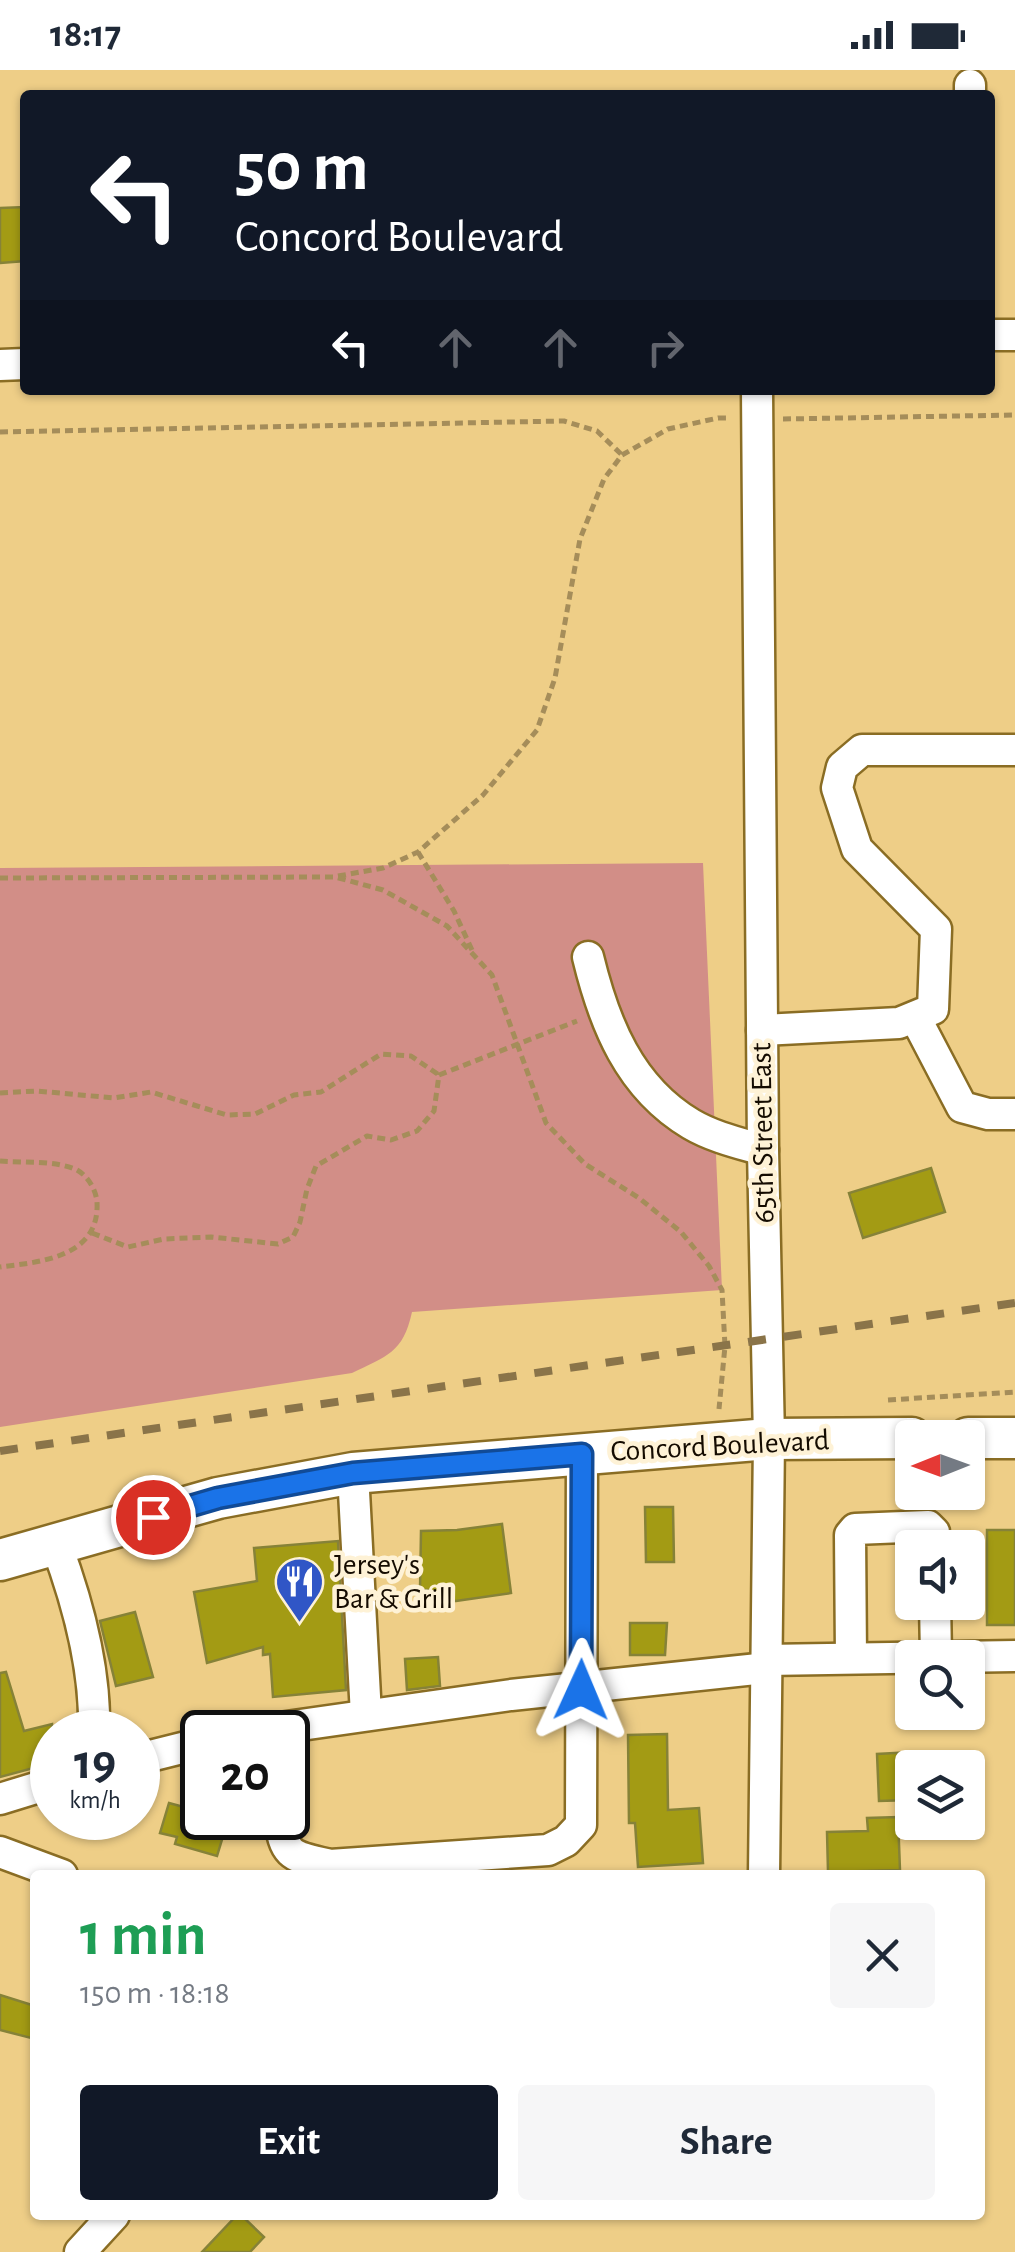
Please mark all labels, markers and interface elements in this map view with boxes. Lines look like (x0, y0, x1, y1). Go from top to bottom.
text: 18:17 (50, 16, 121, 54)
icon: left (70, 130, 200, 260)
text: 50 m (235, 133, 369, 203)
text: Concord Boulevard (235, 215, 564, 260)
icon: left (323, 320, 378, 375)
icon: ahead (428, 320, 483, 375)
icon: ahead (533, 320, 588, 375)
icon: right (638, 320, 693, 375)
street label: 65th Street East (746, 1042, 780, 1224)
north arrow (895, 1420, 985, 1510)
map controls (895, 1420, 985, 1840)
street label: Concord Boulevard (610, 1425, 830, 1467)
pin (111, 1475, 196, 1560)
icon: arrive (126, 1490, 181, 1545)
button: sound (895, 1530, 985, 1620)
place label: Jersey's Bar & Grill (334, 1550, 453, 1614)
restaurant icon: Jersey's Bar & Grill (273, 1556, 325, 1624)
position arrow (529, 1638, 633, 1742)
button: search (895, 1640, 985, 1730)
speed limit sign: 20 (180, 1710, 310, 1840)
text: 19 (74, 1738, 116, 1788)
button: layers (895, 1750, 985, 1840)
text: km/h (69, 1788, 121, 1813)
button: close (830, 1903, 935, 2008)
text: 1 min (80, 1906, 206, 1966)
text: 150 m · 18:18 (80, 1977, 230, 2009)
button: Exit (80, 2085, 498, 2200)
button: Share (518, 2085, 935, 2200)

